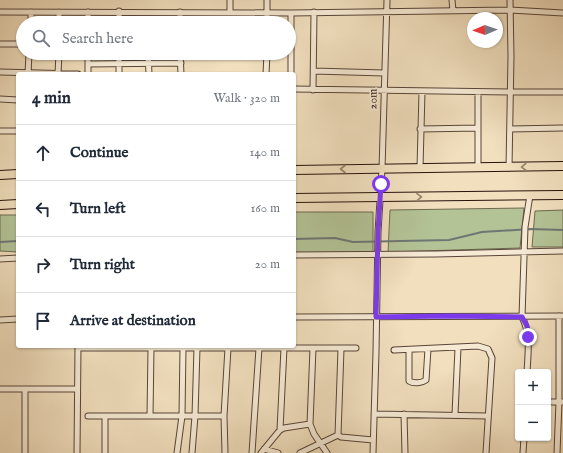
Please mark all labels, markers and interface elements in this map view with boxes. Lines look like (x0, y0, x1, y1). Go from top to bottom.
north arrow (467, 12, 503, 48)
search box (16, 16, 296, 60)
icon: search (30, 27, 52, 49)
text: Search here (62, 29, 133, 48)
text: 4 min (32, 88, 71, 109)
street label: 20m (365, 88, 381, 110)
text: Walk · 320 m (214, 90, 280, 107)
icon: ahead (32, 142, 54, 164)
text: Continue (70, 143, 128, 162)
text: 140 m (250, 144, 280, 161)
one-way arrow (521, 163, 527, 172)
one-way arrow (340, 165, 346, 173)
route start (372, 175, 390, 193)
one-way arrow (416, 193, 422, 201)
icon: left (32, 198, 54, 220)
text: Turn left (70, 199, 126, 218)
text: 160 m (250, 200, 280, 217)
icon: right (32, 254, 54, 276)
text: Turn right (70, 255, 135, 274)
text: 20 m (255, 256, 280, 273)
icon: arrive (32, 310, 54, 332)
text: Arrive at destination (70, 311, 196, 330)
route end (519, 328, 537, 346)
map controls (515, 369, 551, 441)
button: + (515, 369, 551, 405)
button: − (515, 405, 551, 441)

